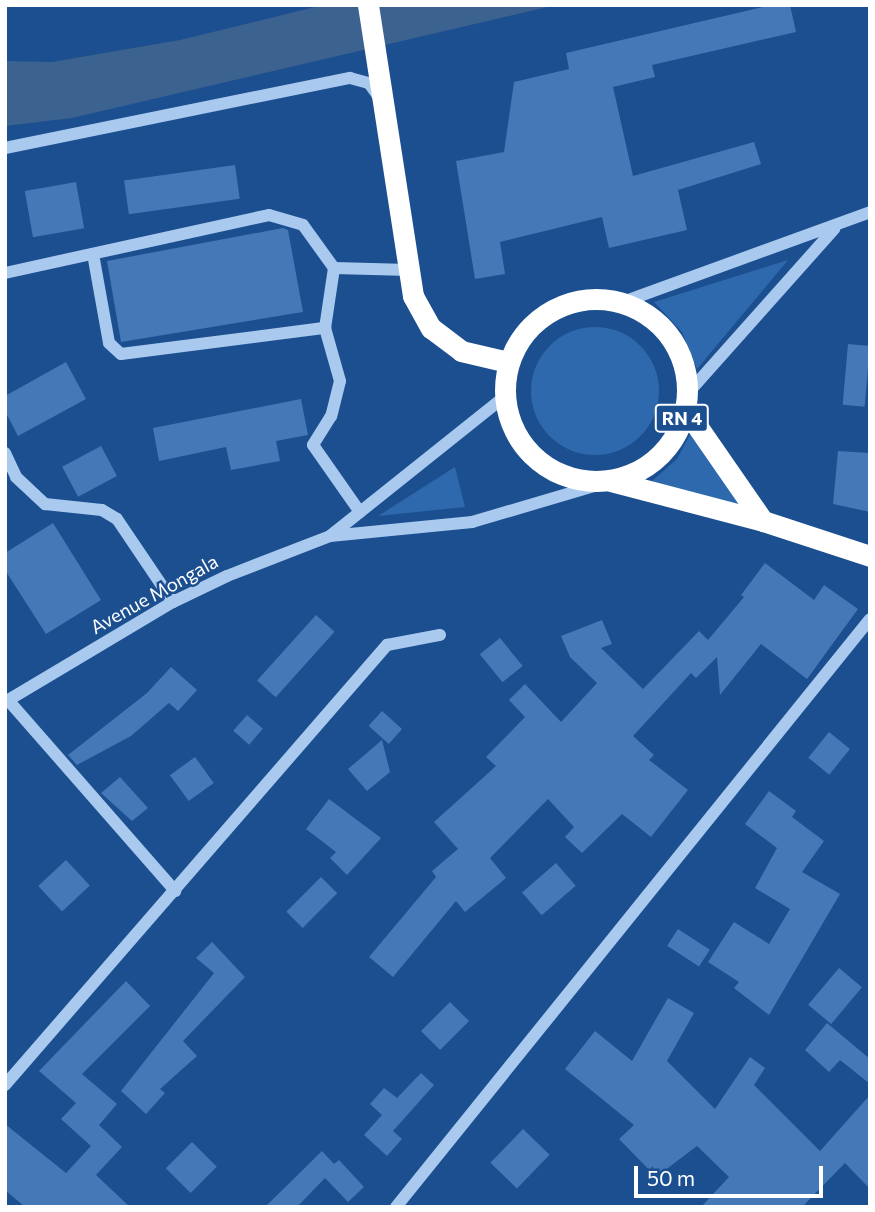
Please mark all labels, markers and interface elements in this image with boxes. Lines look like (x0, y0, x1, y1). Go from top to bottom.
road number: RN 4 (654, 404, 710, 432)
street label: Avenue Mongala (86, 550, 222, 638)
scale bar (637, 1152, 826, 1196)
text: 50 m (647, 1165, 695, 1190)

